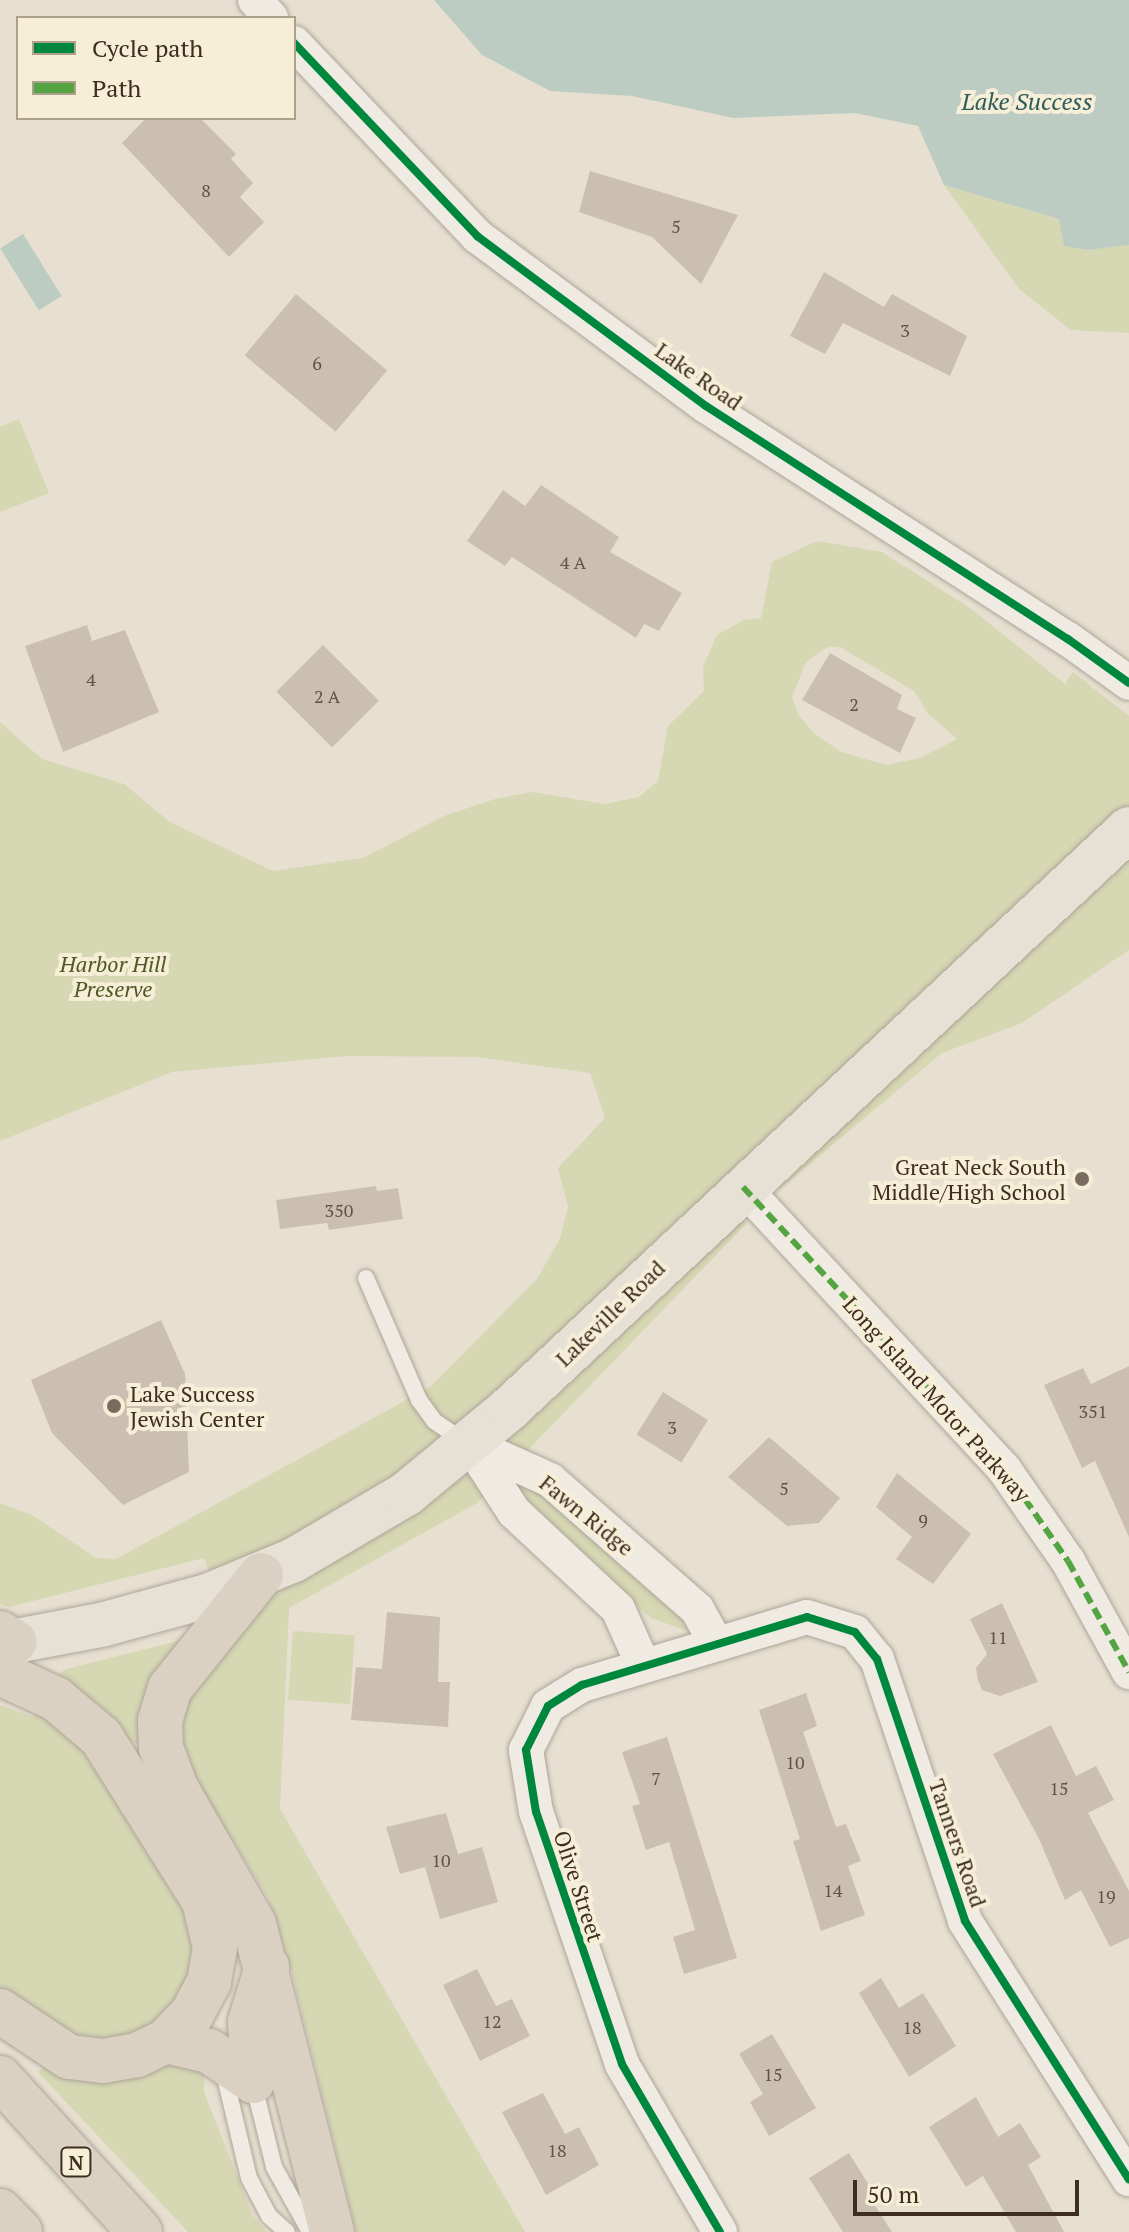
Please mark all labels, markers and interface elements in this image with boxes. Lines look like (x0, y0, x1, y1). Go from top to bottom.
legend (16, 16, 296, 120)
text: Cycle path (92, 32, 203, 64)
text: Path (92, 72, 141, 104)
water label: Lake Success (962, 88, 1092, 116)
house number: 8 (201, 179, 211, 201)
house number: 5 (671, 215, 681, 237)
house number: 3 (900, 319, 910, 341)
street label: Lake Road (651, 337, 747, 415)
house number: 6 (312, 352, 322, 374)
house number: 4 A (560, 551, 586, 573)
house number: 4 (86, 668, 96, 690)
house number: 2 A (314, 685, 340, 707)
house number: 2 (849, 693, 859, 715)
park label: Harbor Hill Preserve (60, 950, 166, 1002)
place label: Great Neck South Middle/High School (872, 1153, 1066, 1204)
marker: Great Neck South Middle/High School (1073, 1170, 1091, 1188)
house number: 350 (325, 1199, 353, 1221)
street label: Lakeville Road (550, 1254, 670, 1372)
street label: Long Island Motor Parkway (838, 1291, 1036, 1507)
place label: Lake Success Jewish Center (130, 1380, 264, 1432)
marker: Lake Success Jewish Center (105, 1397, 123, 1415)
house number: 351 (1079, 1400, 1107, 1422)
house number: 3 (667, 1416, 677, 1438)
street label: Fawn Ridge (535, 1469, 639, 1561)
house number: 5 (779, 1477, 789, 1499)
house number: 9 (918, 1509, 928, 1531)
house number: 11 (988, 1626, 1008, 1648)
house number: 10 (785, 1751, 805, 1773)
house number: 7 (651, 1767, 661, 1789)
street label: Tanners Road (924, 1776, 992, 1910)
house number: 15 (1049, 1777, 1069, 1799)
street label: Olive Street (549, 1827, 609, 1945)
house number: 10 (431, 1849, 451, 1871)
house number: 14 (823, 1879, 843, 1901)
house number: 19 (1096, 1885, 1116, 1907)
house number: 12 (482, 2010, 502, 2032)
house number: 18 (902, 2016, 922, 2038)
house number: 15 (763, 2063, 783, 2085)
house number: 18 (547, 2139, 567, 2161)
road number: N (60, 2146, 92, 2178)
scale bar (857, 2164, 1083, 2214)
text: 50 m (867, 2178, 919, 2210)

